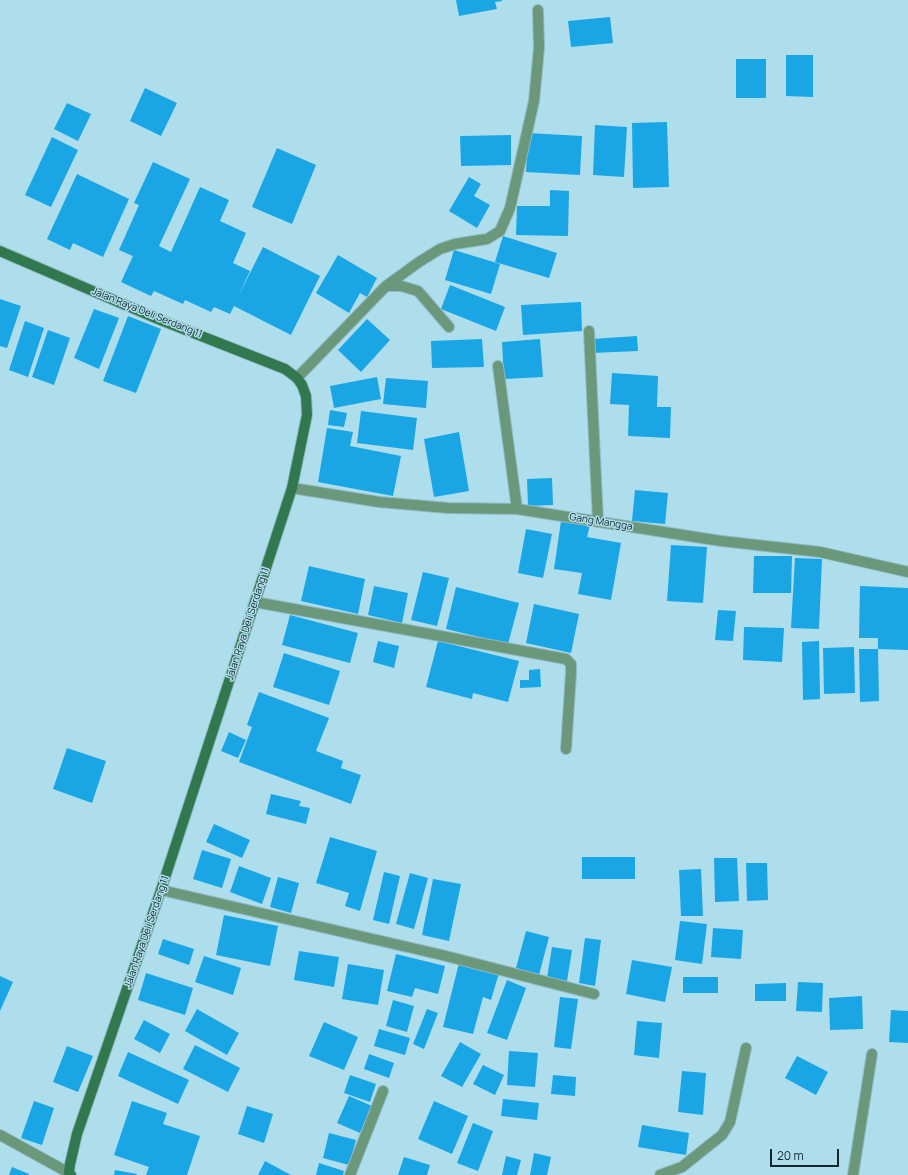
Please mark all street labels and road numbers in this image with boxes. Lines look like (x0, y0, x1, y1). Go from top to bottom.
street label: Jalan Raya Deli Serdang 11 (90, 285, 204, 341)
street label: Gang Mangga (569, 511, 633, 533)
street label: Jalan Raya Deli Serdang 11 (224, 566, 272, 682)
street label: Jalan Raya Deli Serdang 11 (122, 874, 172, 990)

